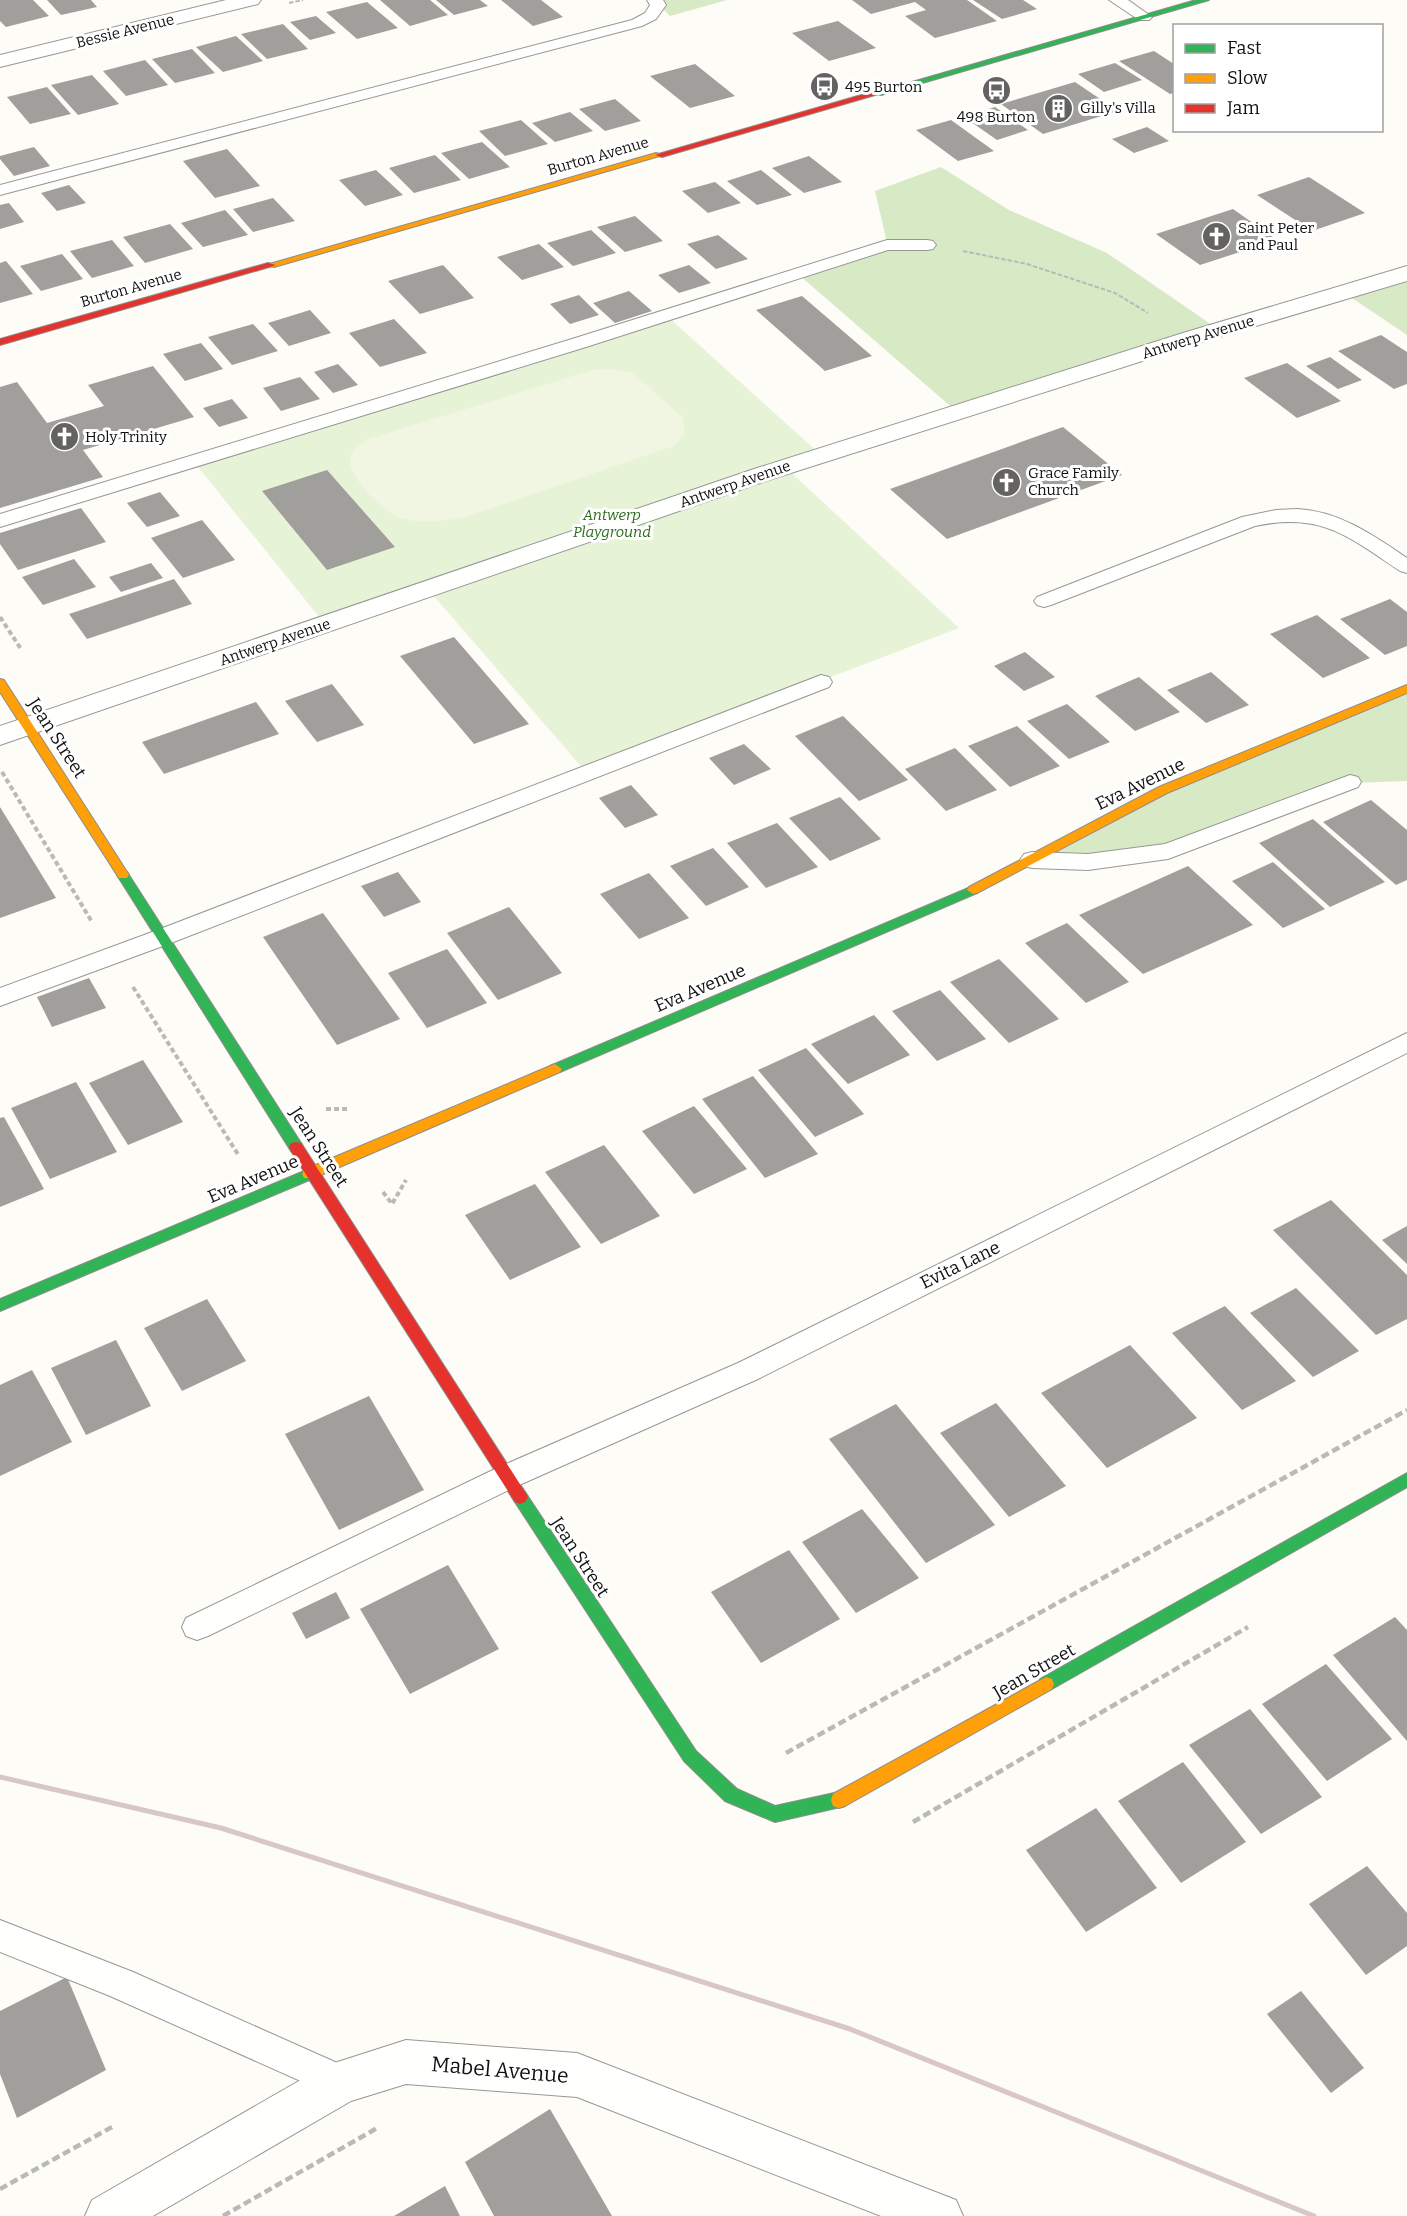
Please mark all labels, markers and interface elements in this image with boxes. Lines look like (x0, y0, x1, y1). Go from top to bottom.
street label: Bessie Avenue (74, 10, 176, 52)
legend (1173, 24, 1383, 132)
text: Fast (1227, 37, 1262, 59)
text: Slow (1227, 67, 1268, 89)
bus stop icon: 495 Burton (808, 71, 840, 103)
bus stop icon: 498 Burton (980, 74, 1012, 106)
place label: 495 Burton (845, 78, 923, 96)
building icon: Gilly's Villa (1043, 92, 1075, 124)
text: Jam (1226, 97, 1260, 119)
place label: Gilly's Villa (1080, 99, 1156, 117)
place label: 498 Burton (957, 108, 1036, 126)
street label: Burton Avenue (545, 133, 651, 179)
place label: Saint Peter and Paul (1238, 219, 1315, 254)
church icon: Saint Peter and Paul (1201, 221, 1233, 253)
street label: Burton Avenue (78, 265, 184, 311)
street label: Antwerp Avenue (1140, 311, 1256, 363)
church icon: Holy Trinity (48, 421, 80, 453)
place label: Holy Trinity (85, 428, 167, 446)
street label: Antwerp Avenue (677, 457, 793, 511)
place label: Grace Family Church (1028, 464, 1119, 499)
church icon: Grace Family Church (991, 466, 1023, 498)
park label: Antwerp Playground (573, 506, 651, 541)
street label: Antwerp Avenue (217, 615, 333, 669)
street label: Jean Street (22, 693, 91, 783)
street label: Eva Avenue (1092, 753, 1188, 815)
street label: Eva Avenue (651, 959, 749, 1017)
street label: Jean Street (284, 1102, 353, 1192)
street label: Eva Avenue (204, 1150, 302, 1208)
street label: Evita Lane (917, 1236, 1003, 1294)
street label: Jean Street (545, 1512, 614, 1602)
street label: Jean Street (988, 1638, 1079, 1704)
street label: Mabel Avenue (430, 2051, 570, 2089)

